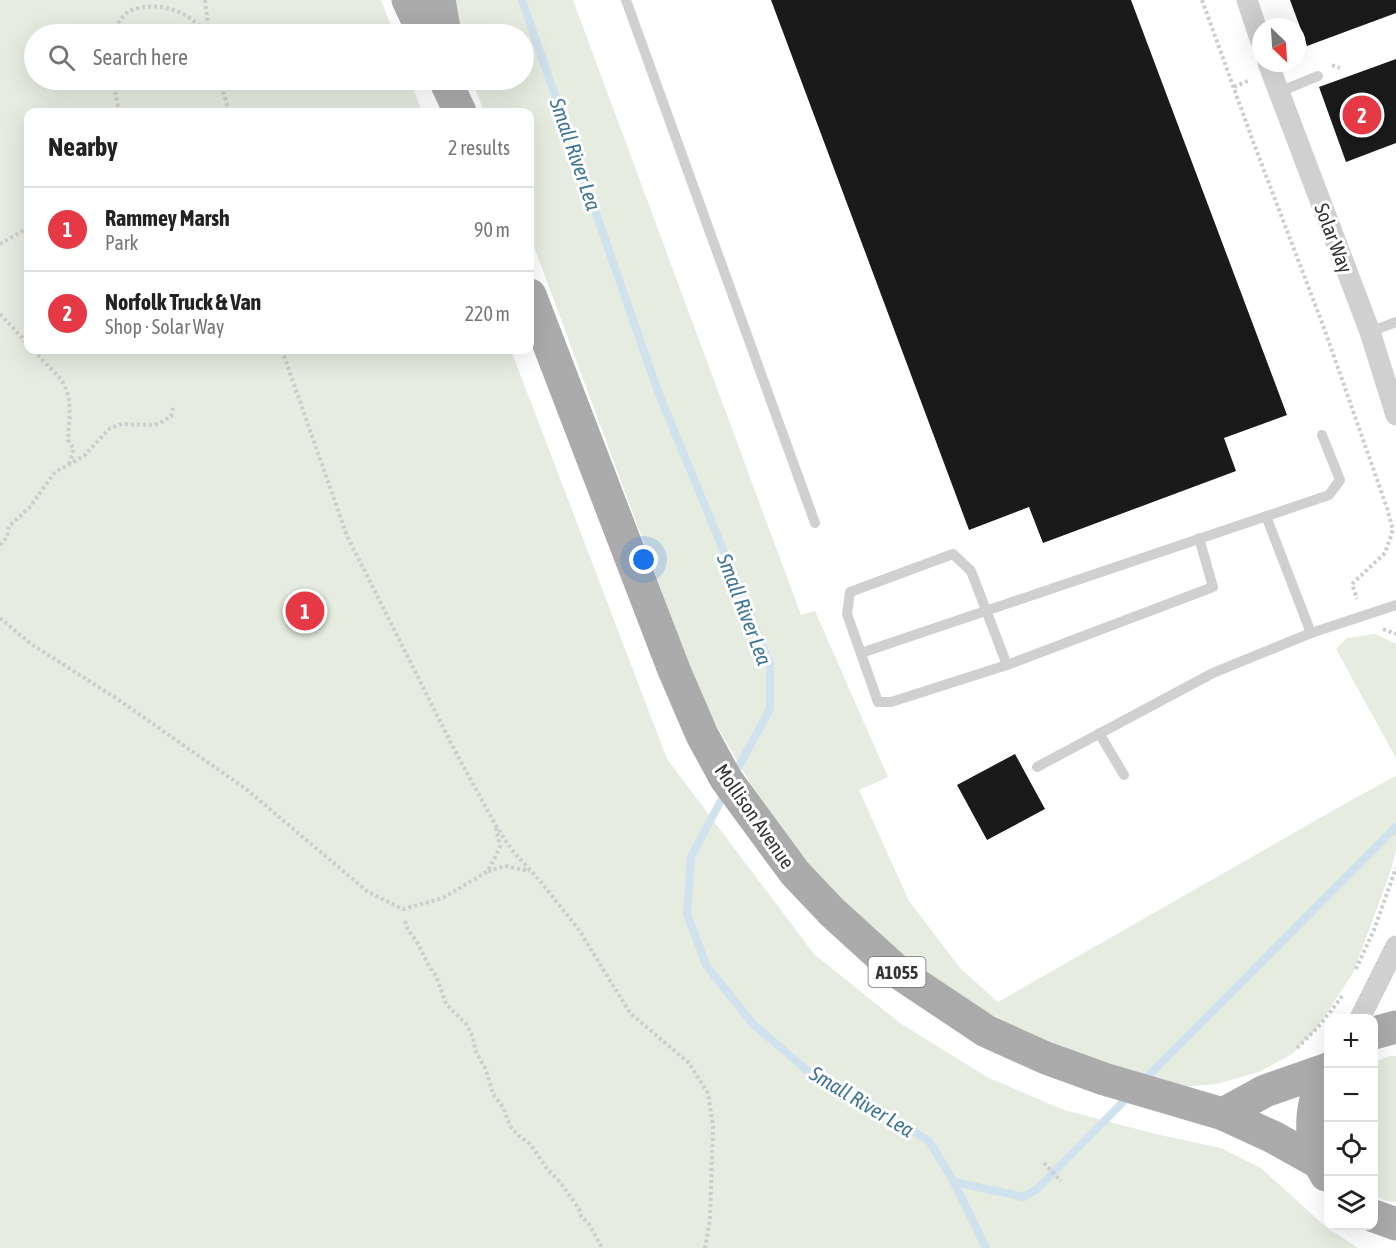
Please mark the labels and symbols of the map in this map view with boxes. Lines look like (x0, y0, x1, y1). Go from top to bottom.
north arrow (1252, 18, 1306, 72)
pin: 2 (1342, 92, 1382, 138)
water label: Small River Lea (545, 94, 606, 213)
street label: Solar Way (1310, 200, 1358, 276)
your location (629, 545, 658, 574)
water label: Small River Lea (712, 549, 777, 668)
pin: 1 (286, 588, 324, 634)
street label: Mollison Avenue (711, 759, 799, 873)
road number: A1055 (868, 957, 926, 987)
water label: Small River Lea (805, 1060, 919, 1142)

